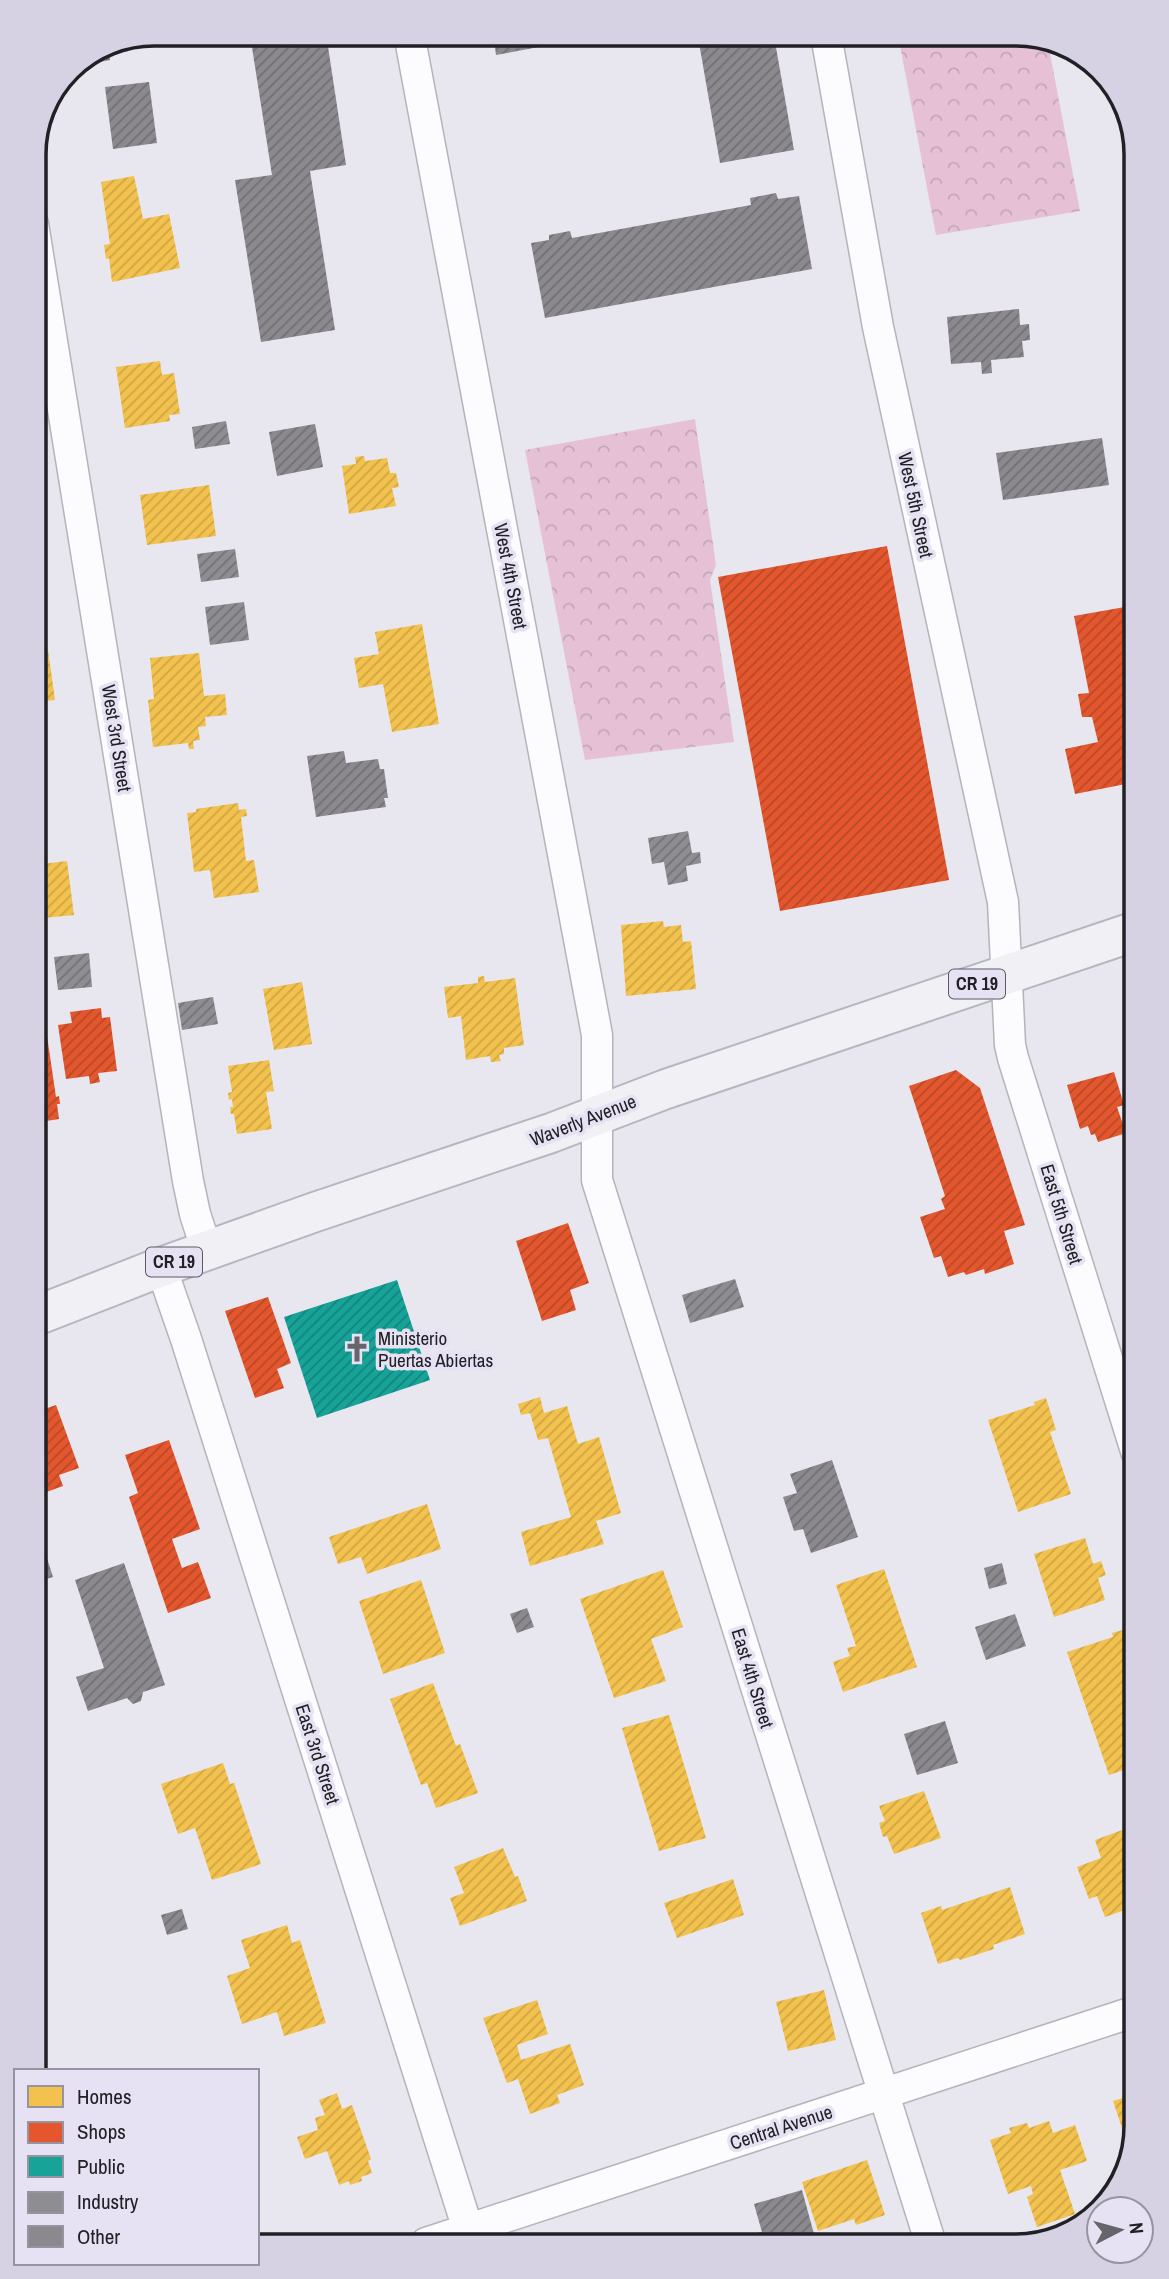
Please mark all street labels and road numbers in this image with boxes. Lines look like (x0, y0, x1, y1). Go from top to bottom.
street label: West 5th Street (892, 450, 940, 561)
street label: West 4th Street (488, 521, 534, 632)
street label: West 3rd Street (96, 683, 138, 794)
road number: CR 19 (949, 970, 1005, 999)
street label: Waverly Avenue (526, 1088, 640, 1152)
street label: East 5th Street (1034, 1161, 1090, 1268)
road number: CR 19 (146, 1247, 202, 1276)
street label: East 4th Street (725, 1625, 781, 1732)
street label: East 3rd Street (290, 1701, 347, 1808)
street label: Central Avenue (726, 2098, 836, 2156)

